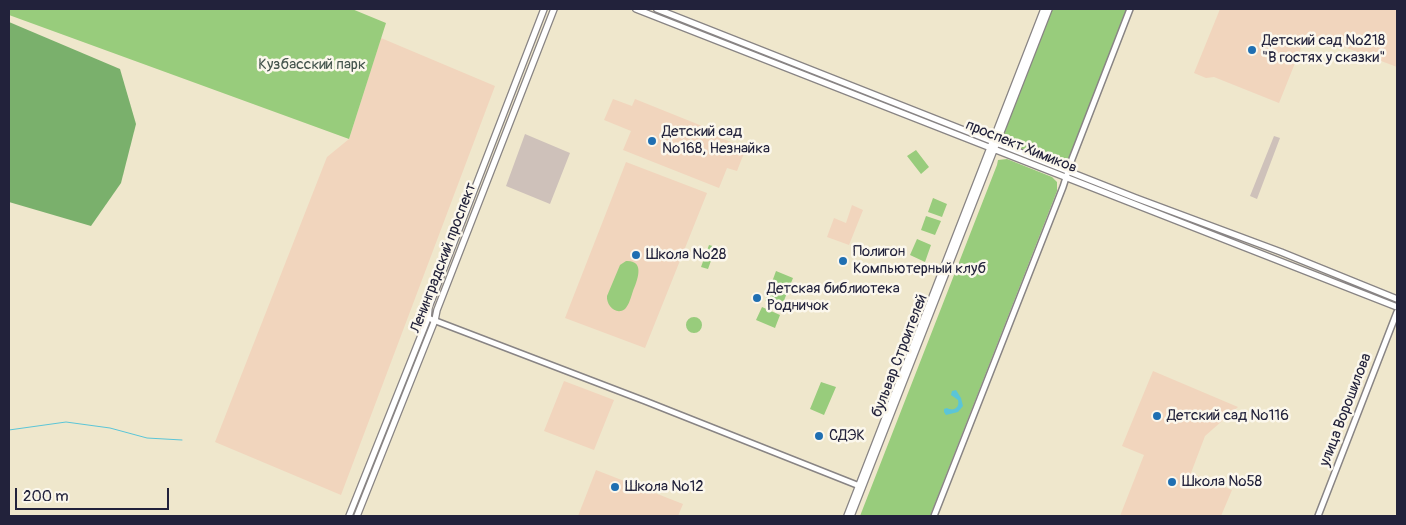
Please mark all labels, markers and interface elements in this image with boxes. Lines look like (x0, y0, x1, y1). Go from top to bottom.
place label: Детский сад №218 "В гостях у сказки" (1262, 32, 1385, 67)
marker: Детский сад №218 "В гостях у сказки" (1246, 44, 1258, 56)
park label: Кузбасский парк (258, 56, 366, 74)
street label: проспект Химиков (963, 116, 1079, 178)
place label: Детский сад №168, Незнайка (662, 123, 770, 158)
marker: Детский сад №168, Незнайка (646, 135, 658, 147)
street label: Ленинградский проспект (407, 180, 481, 336)
place label: Полигон Компьютерный клуб (853, 243, 986, 278)
place label: Школа №28 (646, 246, 726, 264)
marker: Школа №28 (630, 249, 642, 261)
marker: Полигон Компьютерный клуб (837, 255, 849, 267)
place label: Детская библиотека Родничок (767, 280, 900, 315)
marker: Детская библиотека Родничок (751, 292, 763, 304)
street label: бульвар Строителей (868, 292, 932, 420)
street label: улица Ворошилова (1316, 351, 1376, 469)
place label: Детский сад №116 (1167, 407, 1289, 425)
marker: Детский сад №116 (1151, 410, 1163, 422)
place label: СДЭК (829, 427, 865, 445)
marker: СДЭК (813, 430, 825, 442)
place label: Школа №58 (1182, 473, 1262, 491)
marker: Школа №58 (1166, 476, 1178, 488)
scale bar (18, 478, 171, 510)
place label: Школа №12 (625, 478, 704, 496)
marker: Школа №12 (609, 481, 621, 493)
text: 200 m (23, 487, 68, 506)

